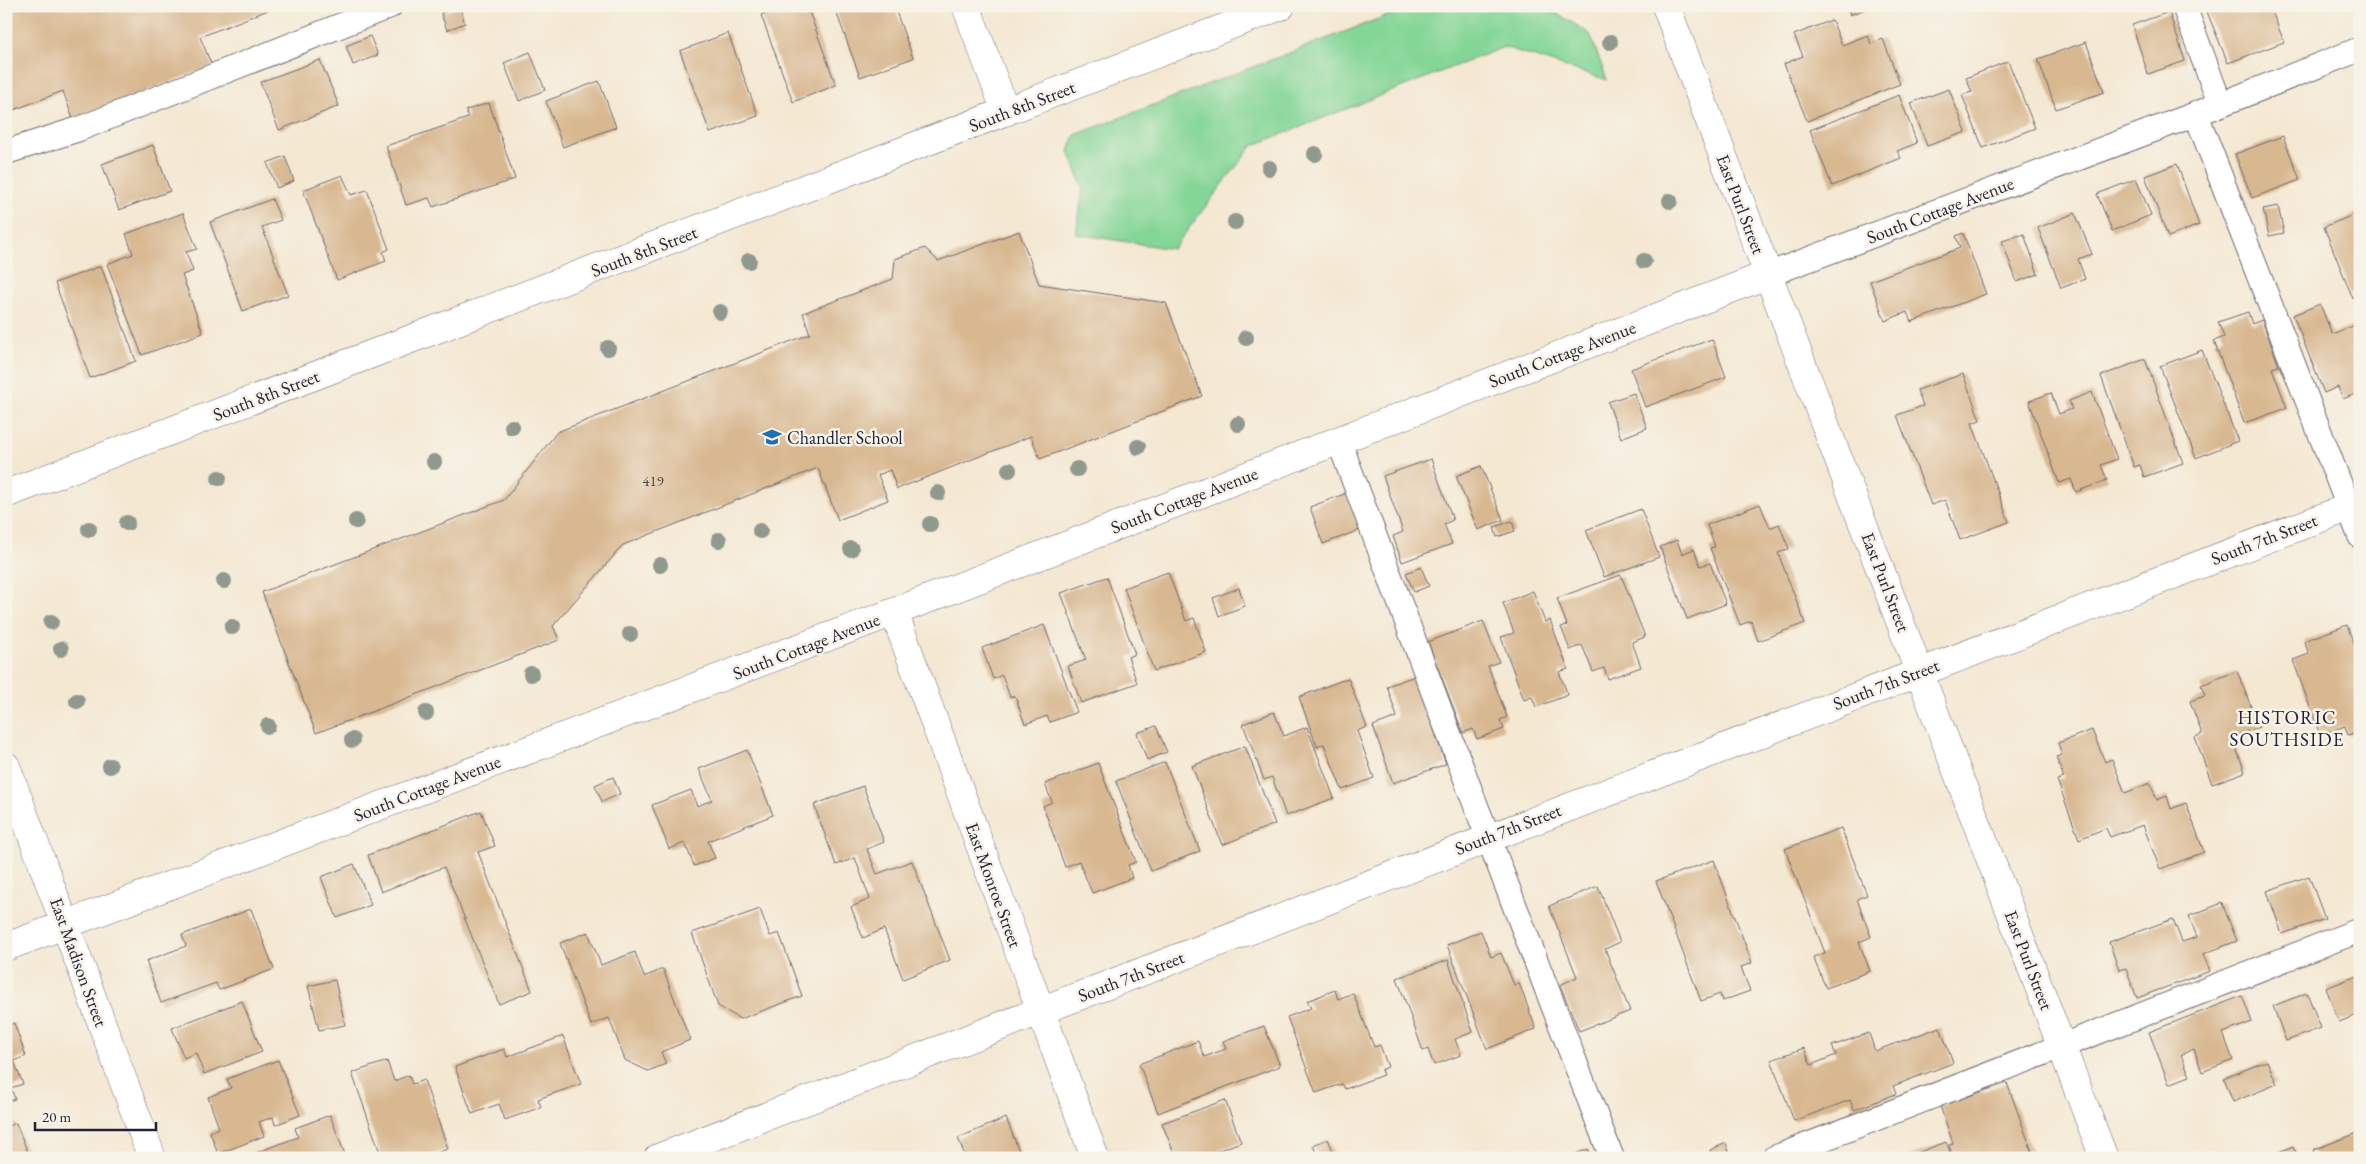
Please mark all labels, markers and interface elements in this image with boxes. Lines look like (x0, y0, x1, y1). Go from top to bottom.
street label: South 8th Street (966, 75, 1079, 137)
street label: East Purl Street (1711, 151, 1771, 257)
street label: South Cottage Avenue (1863, 171, 2017, 249)
street label: South 8th Street (588, 220, 701, 282)
street label: South Cottage Avenue (1485, 315, 1639, 393)
street label: South 8th Street (210, 364, 323, 426)
school or university icon: Chandler School (761, 426, 783, 448)
place label: Chandler School (787, 426, 903, 449)
street label: South Cottage Avenue (1107, 461, 1261, 539)
house number: 419 (642, 471, 664, 490)
street label: South 7th Street (2208, 508, 2321, 570)
street label: East Purl Street (1856, 529, 1916, 635)
street label: South Cottage Avenue (729, 607, 883, 685)
street label: South 7th Street (1830, 653, 1943, 715)
district label: HISTORIC SOUTHSIDE (2230, 705, 2344, 752)
street label: South Cottage Avenue (350, 749, 504, 827)
street label: South 7th Street (1452, 798, 1565, 860)
street label: East Monroe Street (961, 819, 1027, 951)
street label: East Madison Street (45, 894, 113, 1030)
street label: East Purl Street (1999, 907, 2059, 1013)
street label: South 7th Street (1075, 945, 1188, 1007)
scale bar (35, 1099, 156, 1131)
text: 20 m (42, 1107, 71, 1126)

